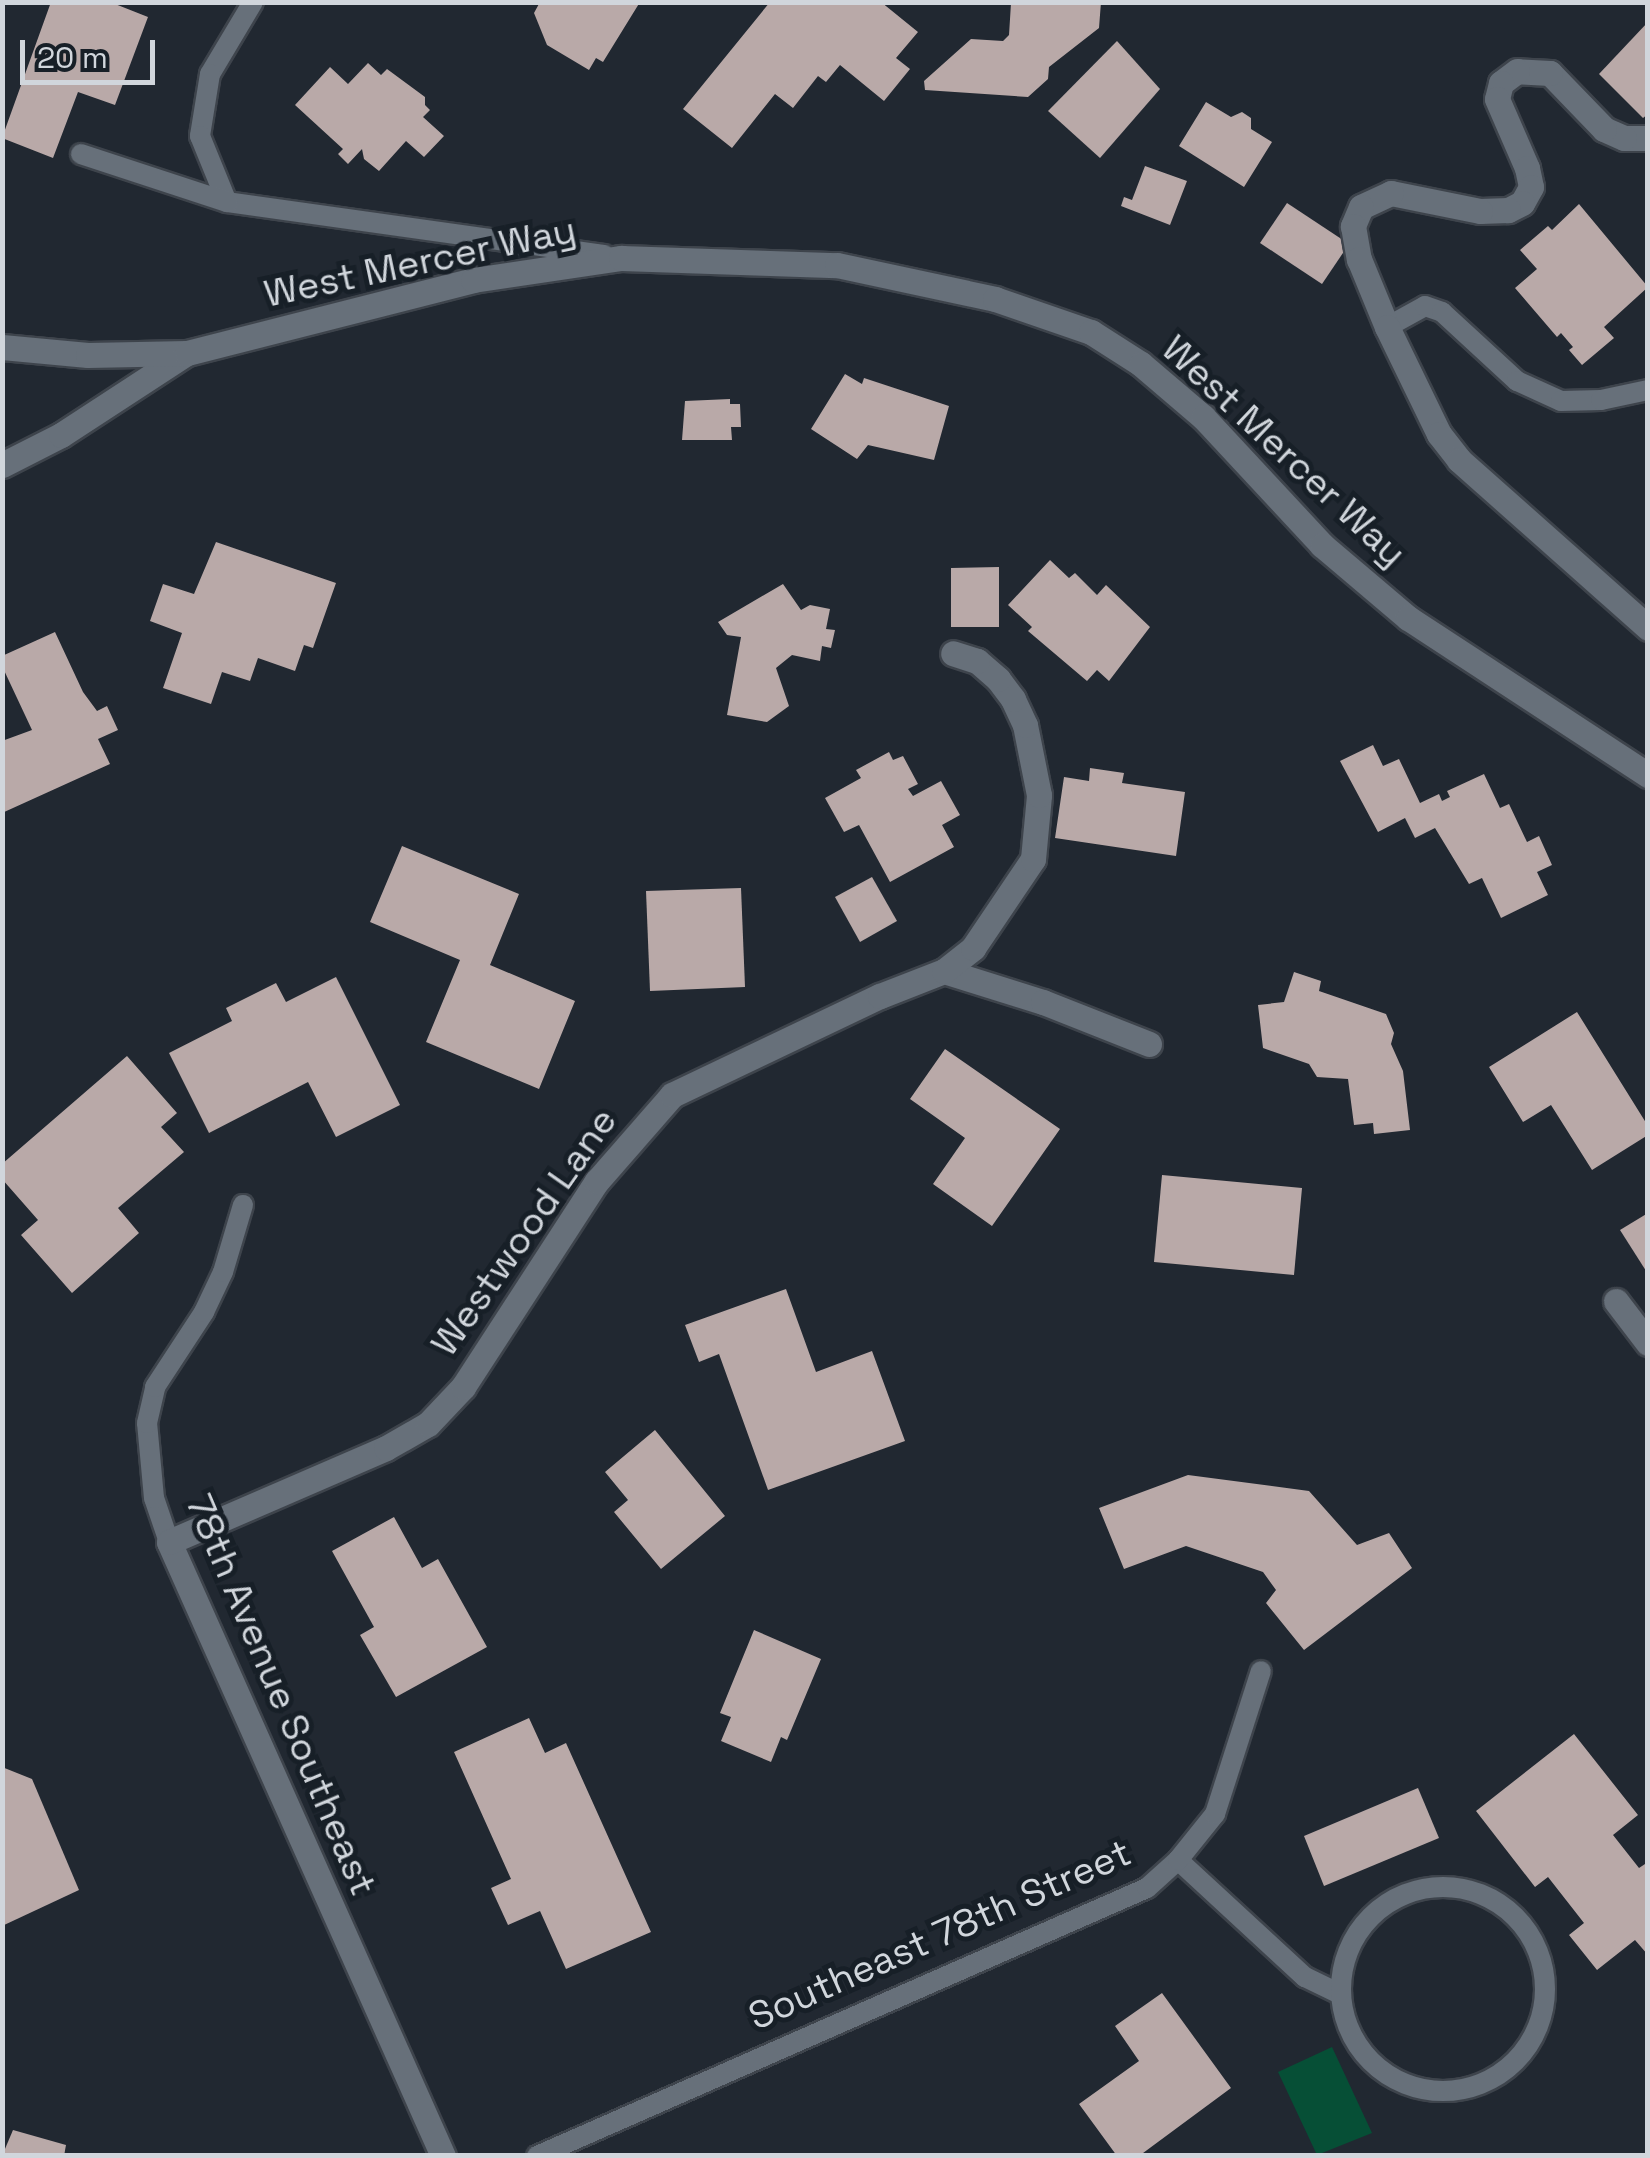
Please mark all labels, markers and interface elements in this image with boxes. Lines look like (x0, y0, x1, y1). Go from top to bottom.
scale bar (25, 20, 160, 82)
text: 20 m (37, 38, 108, 77)
street label: West Mercer Way (260, 207, 580, 317)
street label: West Mercer Way (1152, 326, 1416, 576)
street label: Westwood Lane (422, 1099, 626, 1365)
street label: 78th Avenue Southeast (176, 1487, 386, 1903)
street label: Southeast 78th Street (742, 1830, 1138, 2040)

